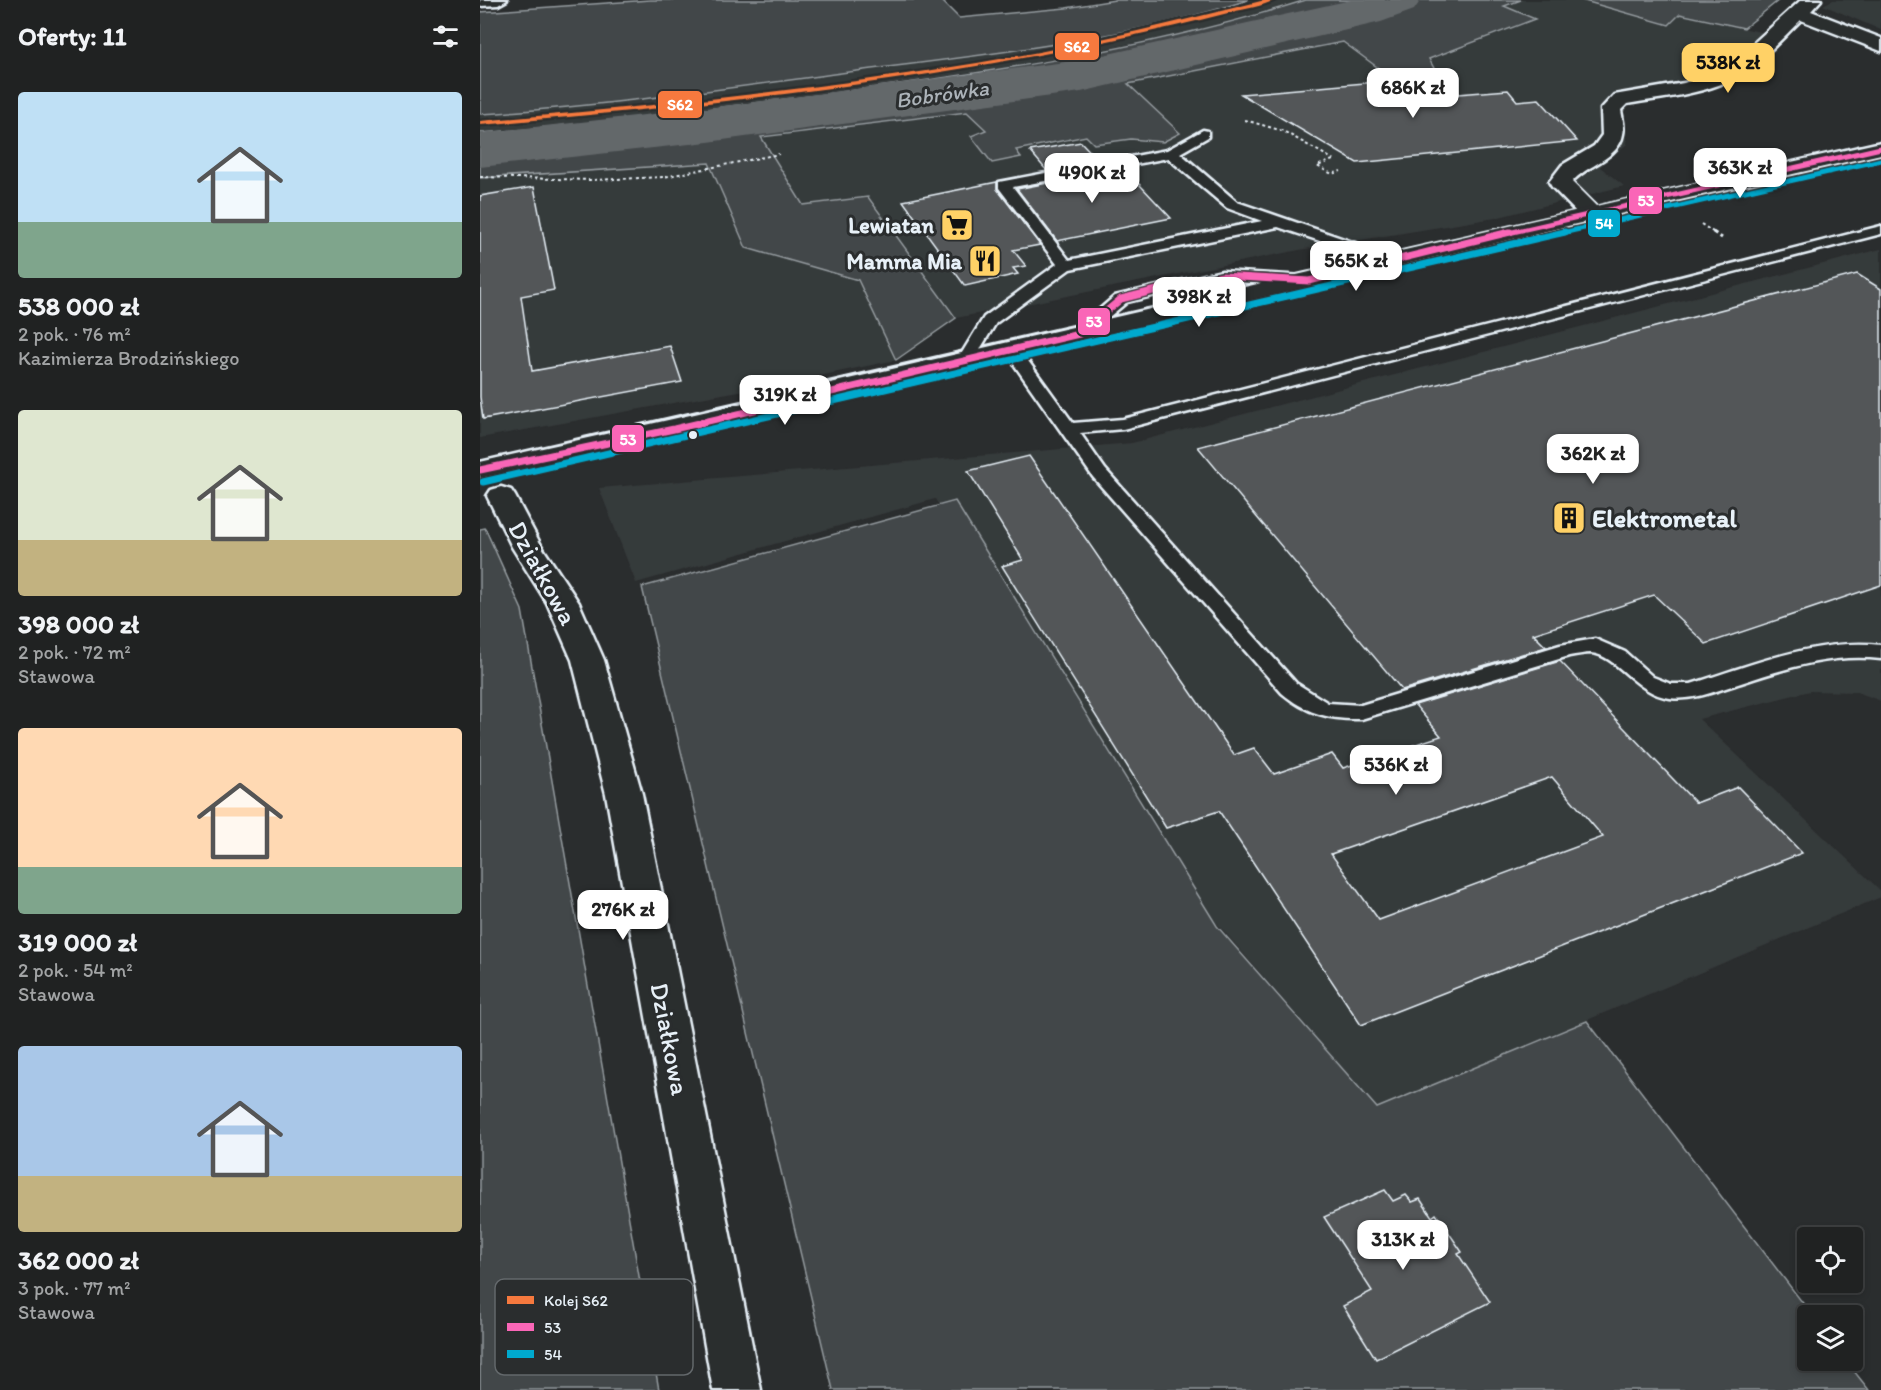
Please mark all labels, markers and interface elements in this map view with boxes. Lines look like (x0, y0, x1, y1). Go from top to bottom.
text: Oferty: 11 (18, 20, 127, 52)
icon: filters (429, 20, 462, 53)
line badge: S62 (1054, 32, 1100, 61)
text: S62 (1064, 37, 1091, 56)
pin: 538K zł (1673, 43, 1783, 94)
text: 538K zł (1696, 50, 1760, 74)
pin: 686K zł (1358, 68, 1468, 119)
water label: Bobrówka (894, 74, 991, 114)
text: 686K zł (1381, 75, 1445, 99)
line badge: S62 (657, 90, 703, 119)
text: S62 (667, 95, 694, 114)
icon: home (186, 131, 294, 239)
pin: 363K zł (1685, 148, 1795, 199)
pin: 490K zł (1037, 153, 1147, 204)
text: 363K zł (1708, 155, 1772, 179)
text: 490K zł (1058, 160, 1126, 184)
line badge: 53 (1628, 186, 1663, 215)
text: 53 (1637, 191, 1655, 210)
supermarket icon: Lewiatan (939, 207, 975, 243)
line badge: 54 (1587, 209, 1621, 238)
place label: Lewiatan (848, 212, 935, 239)
text: 54 (1595, 214, 1613, 233)
pin: 565K zł (1301, 241, 1411, 292)
restaurant icon: Mamma Mia (967, 243, 1003, 279)
place label: Mamma Mia (846, 248, 963, 275)
text: 565K zł (1324, 248, 1388, 272)
pin: 398K zł (1144, 277, 1254, 328)
text: 398K zł (1167, 284, 1231, 308)
text: 538 000 zł (18, 290, 139, 322)
line badge: 53 (1077, 307, 1111, 336)
text: 53 (1085, 312, 1103, 331)
text: 2 pok. · 76 m² (18, 322, 131, 346)
text: Kazimierza Brodzińskiego (18, 346, 240, 370)
pin: 319K zł (730, 375, 840, 426)
text: 319K zł (754, 382, 816, 406)
line badge: 53 (611, 424, 645, 453)
unlabelled marker (687, 429, 699, 441)
text: 53 (619, 430, 637, 449)
pin: 362K zł (1538, 434, 1648, 485)
text: 362K zł (1561, 441, 1625, 465)
icon: home (186, 449, 294, 557)
building icon: Elektrometal (1551, 500, 1587, 536)
place label: Elektrometal (1592, 502, 1737, 534)
street label: Działkowa (501, 515, 585, 631)
text: 398 000 zł (18, 608, 139, 640)
text: 2 pok. · 72 m² (18, 640, 131, 664)
text: Stawowa (18, 664, 95, 688)
pin: 536K zł (1341, 745, 1451, 796)
text: 536K zł (1364, 752, 1428, 776)
icon: home (186, 767, 294, 875)
pin: 276K zł (568, 890, 678, 941)
text: 276K zł (591, 897, 655, 921)
text: 319 000 zł (18, 926, 137, 958)
text: 2 pok. · 54 m² (18, 958, 133, 982)
street label: Działkowa (643, 980, 697, 1098)
text: Stawowa (18, 982, 95, 1006)
icon: home (186, 1085, 294, 1193)
pin: 313K zł (1348, 1220, 1458, 1271)
text: 313K zł (1371, 1227, 1435, 1251)
map controls (1797, 1227, 1863, 1371)
button: locate (1797, 1227, 1863, 1293)
text: 362 000 zł (18, 1244, 139, 1276)
text: 3 pok. · 77 m² (18, 1276, 131, 1300)
legend (495, 1279, 693, 1375)
text: Kolej S62 (544, 1291, 608, 1310)
text: Stawowa (18, 1300, 95, 1324)
button: layers (1797, 1305, 1863, 1371)
text: 53 (544, 1318, 561, 1337)
text: 54 (544, 1345, 562, 1364)

